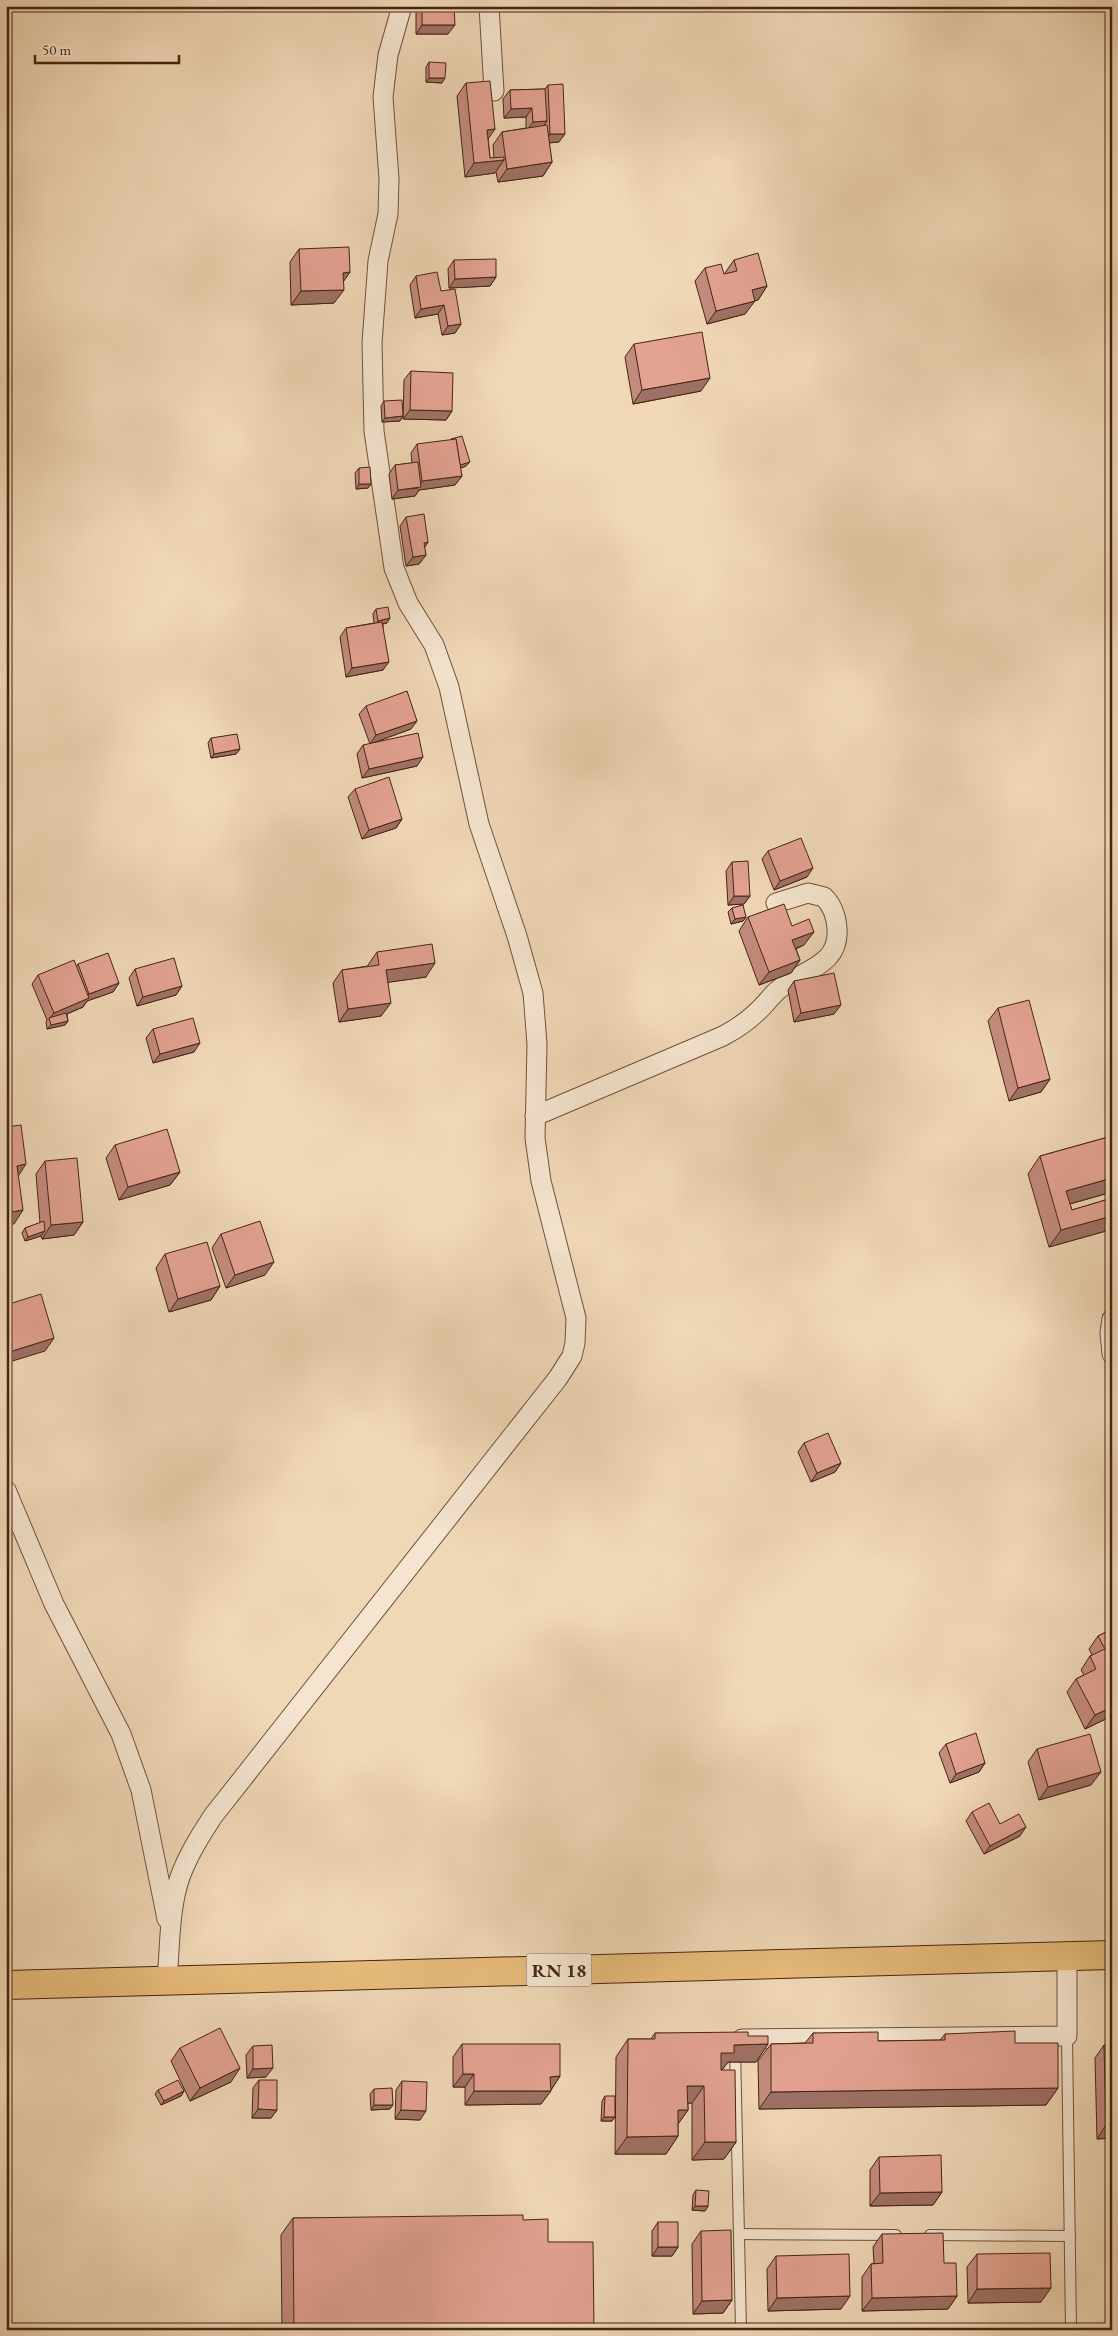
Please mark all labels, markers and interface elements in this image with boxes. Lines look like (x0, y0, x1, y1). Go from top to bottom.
scale bar (35, 32, 179, 64)
text: 50 m (42, 40, 71, 59)
road number: RN 18 (526, 1954, 592, 1986)

